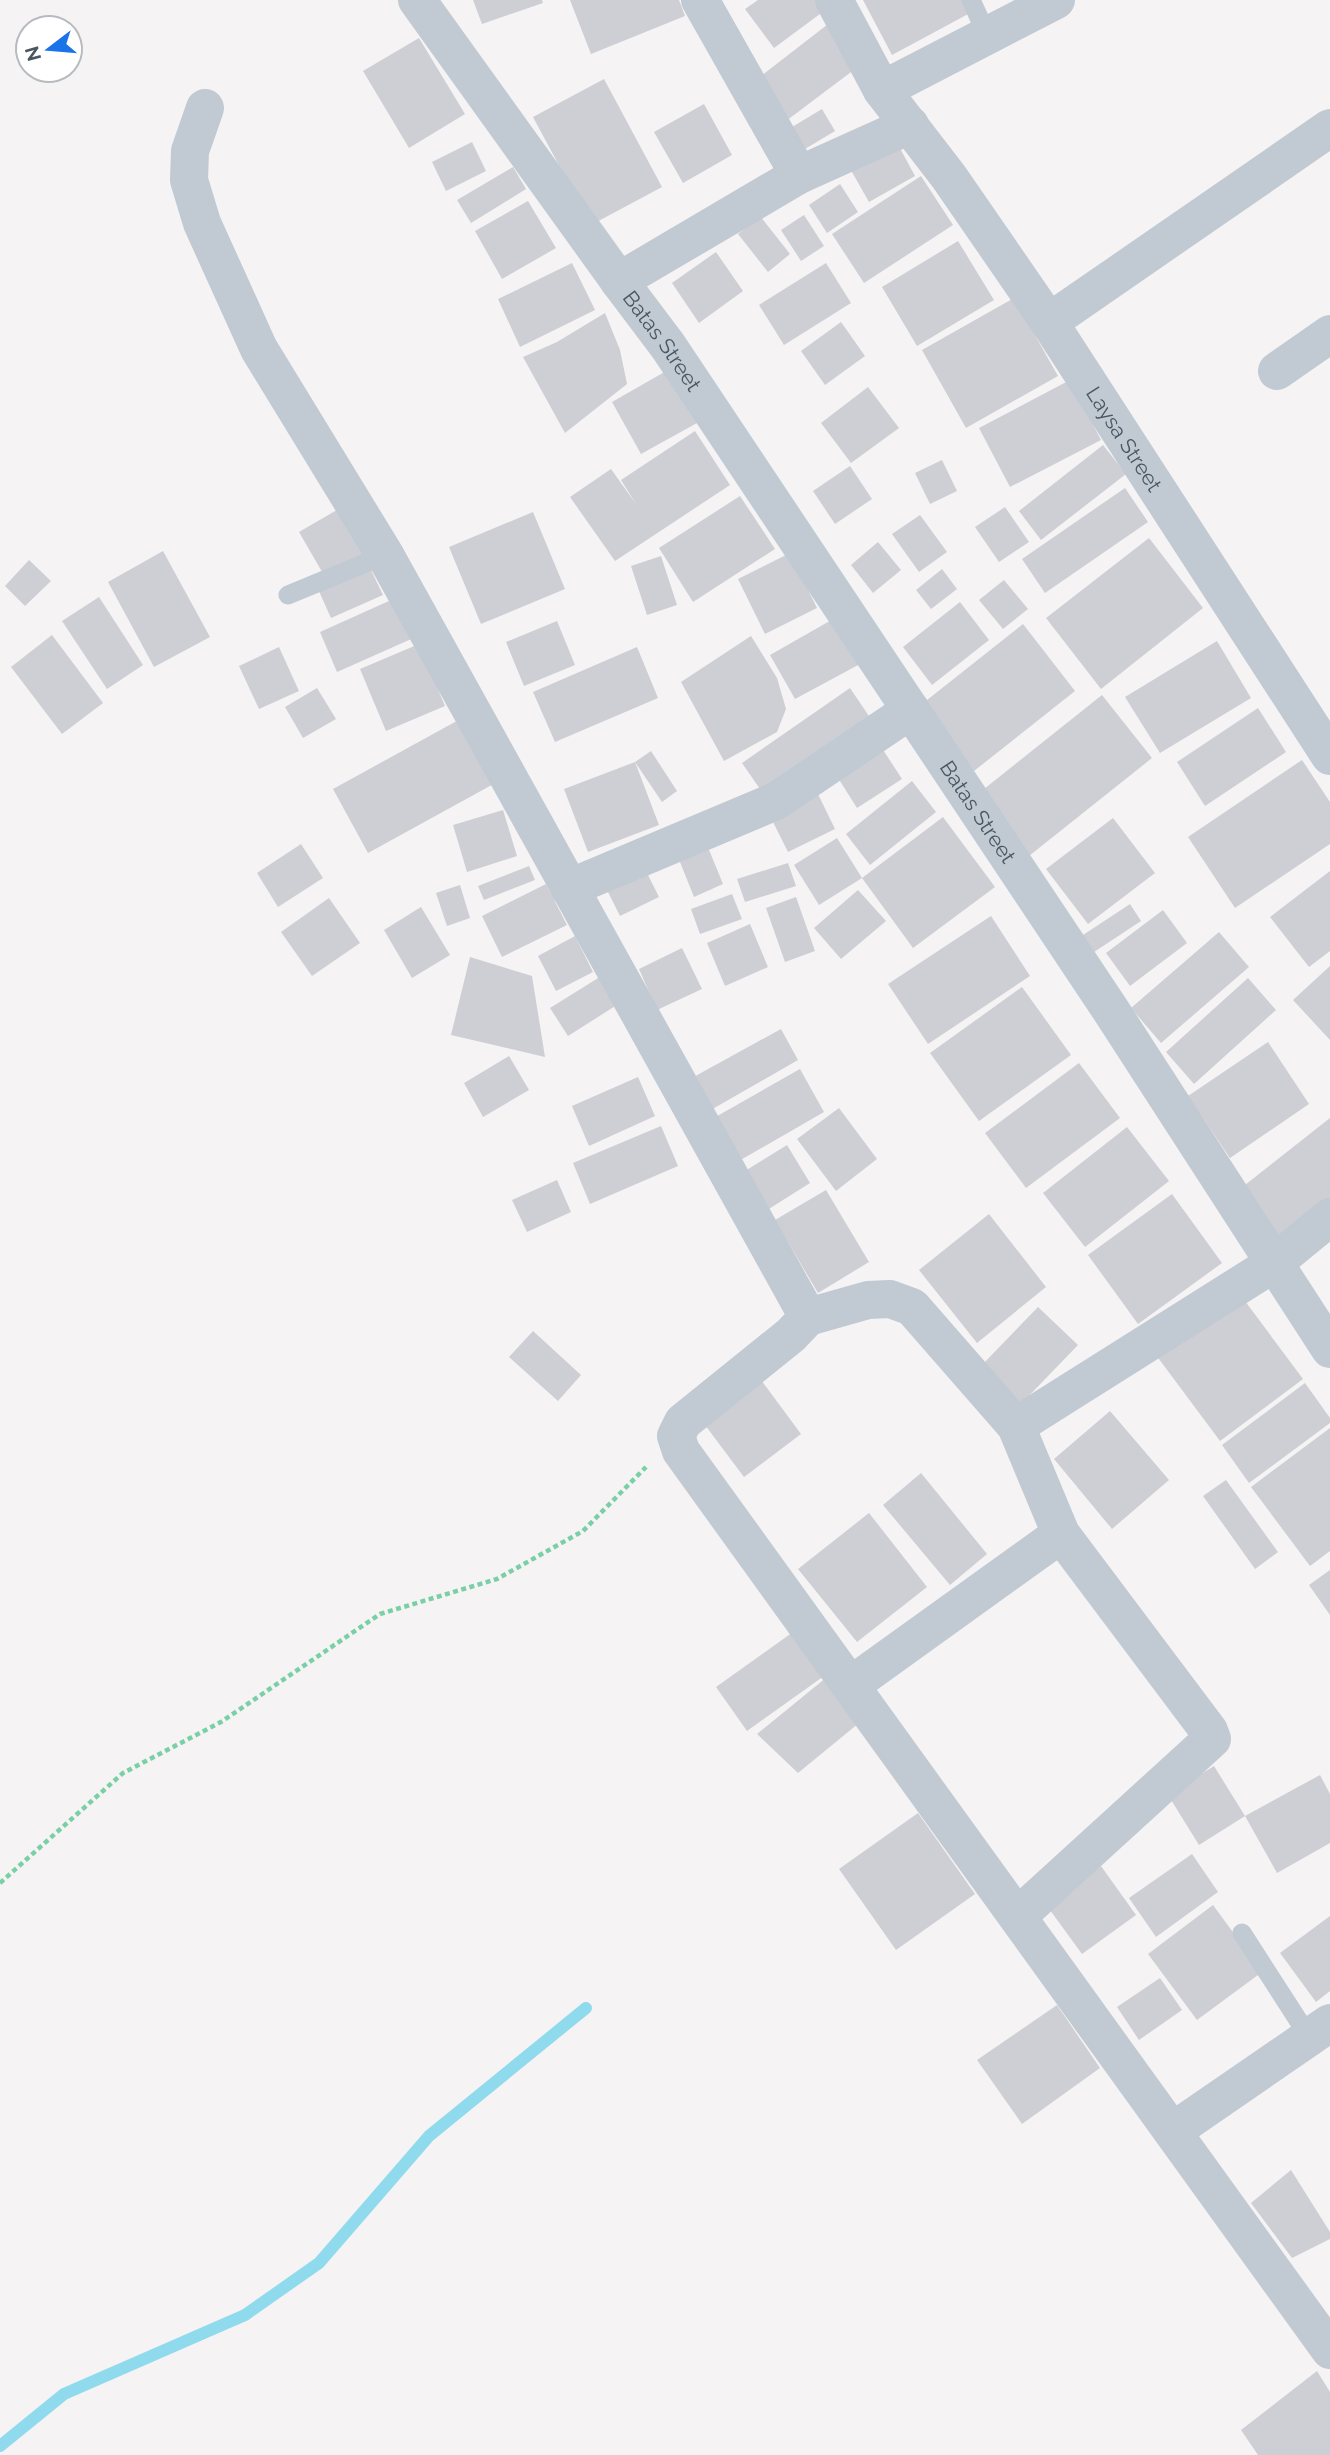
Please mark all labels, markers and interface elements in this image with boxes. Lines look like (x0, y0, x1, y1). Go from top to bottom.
north arrow (14, 14, 84, 84)
text: N (20, 44, 45, 64)
street label: Batas Street (618, 286, 707, 396)
street label: Laysa Street (1082, 382, 1168, 496)
street label: Batas Street (935, 756, 1021, 867)

